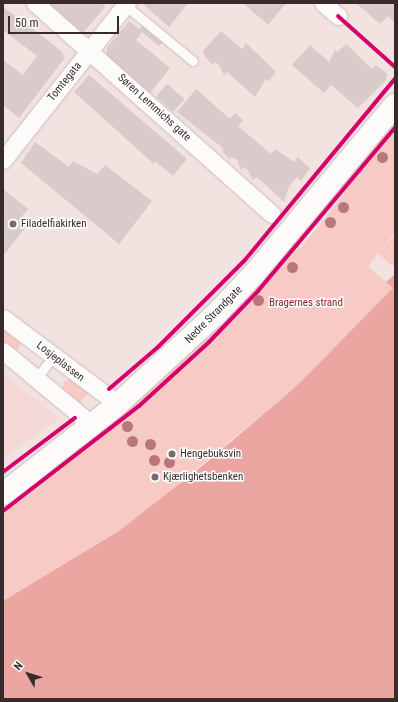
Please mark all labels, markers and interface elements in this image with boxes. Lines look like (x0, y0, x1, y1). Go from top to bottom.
scale bar (10, 8, 121, 34)
text: 50 m (15, 16, 39, 30)
street label: Tomtegata (45, 60, 85, 104)
street label: Søren Lemmichs gate (115, 72, 193, 144)
place label: Filadelfiakirken (21, 217, 87, 231)
marker: Filadelfiakirken (8, 219, 18, 229)
street label: Nedre Strandgate (183, 284, 245, 346)
park label: Bragernes strand (269, 296, 343, 310)
street label: Losjeplassen (33, 339, 87, 385)
place label: Hengebuksvin (180, 447, 241, 461)
marker: Hengebuksvin (167, 449, 177, 459)
place label: Kjærlighetsbenken (163, 470, 243, 484)
marker: Kjærlighetsbenken (150, 472, 160, 482)
north arrow (8, 654, 48, 694)
text: N (11, 659, 25, 673)

